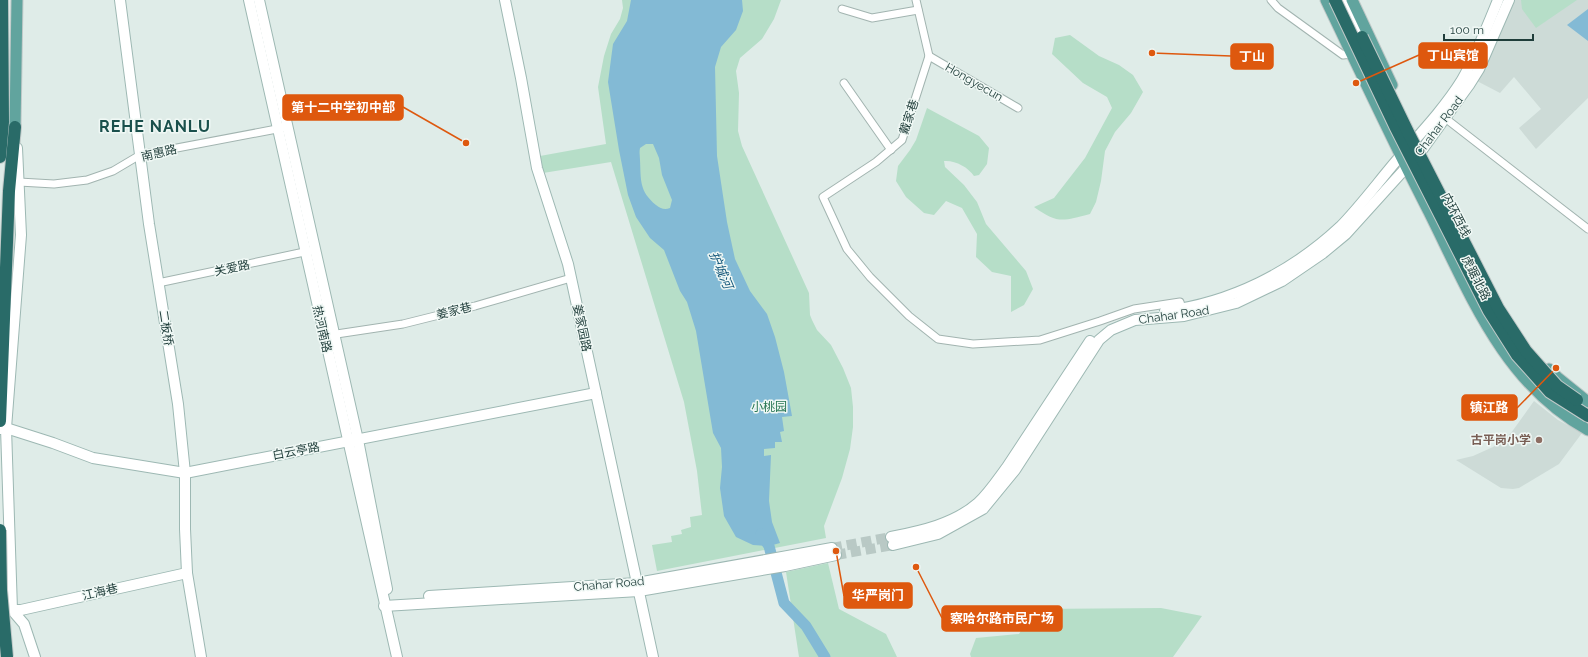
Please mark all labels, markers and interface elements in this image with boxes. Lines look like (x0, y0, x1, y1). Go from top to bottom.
scale bar (1444, 16, 1533, 42)
text: 100 m (1450, 23, 1484, 37)
callout: 丁山宾馆 (1419, 43, 1487, 68)
callout: 丁山 (1231, 44, 1273, 69)
text: 丁山宾馆 (1427, 48, 1479, 63)
text: 丁山 (1239, 49, 1265, 64)
street label: Hongyecun (943, 60, 1005, 104)
street label: Chahar Road (1412, 93, 1466, 159)
callout: 第十二中学初中部 (283, 95, 403, 120)
street label: 戴家巷 (897, 98, 921, 136)
text: 第十二中学初中部 (291, 100, 395, 115)
district label: REHE NANLU (99, 117, 211, 136)
street label: 南惠路 (140, 142, 178, 164)
street label: 内环西线 (1439, 190, 1473, 240)
water label: 护城河 (706, 249, 737, 294)
street label: 虎踞北路 (1459, 253, 1493, 303)
street label: 关爱路 (213, 257, 251, 279)
street label: 姜家巷 (435, 300, 473, 322)
street label: 姜家园路 (570, 303, 594, 353)
street label: Chahar Road (1138, 303, 1210, 327)
street label: 热河南路 (310, 304, 334, 354)
street label: 二板桥 (156, 309, 176, 347)
callout: 镇江路 (1462, 395, 1517, 420)
park label: 小桃园 (751, 400, 787, 414)
text: 镇江路 (1469, 400, 1509, 415)
place label: 古平岗小学 (1471, 433, 1531, 447)
marker: 古平岗小学 (1534, 435, 1544, 445)
street label: 白云亭路 (271, 440, 321, 462)
street label: Chahar Road (573, 574, 645, 594)
street label: 江海巷 (81, 581, 119, 603)
callout: 华严岗门 (844, 583, 912, 608)
text: 华严岗门 (852, 588, 904, 603)
callout: 察哈尔路市民广场 (942, 606, 1062, 631)
text: 察哈尔路市民广场 (950, 611, 1054, 626)

